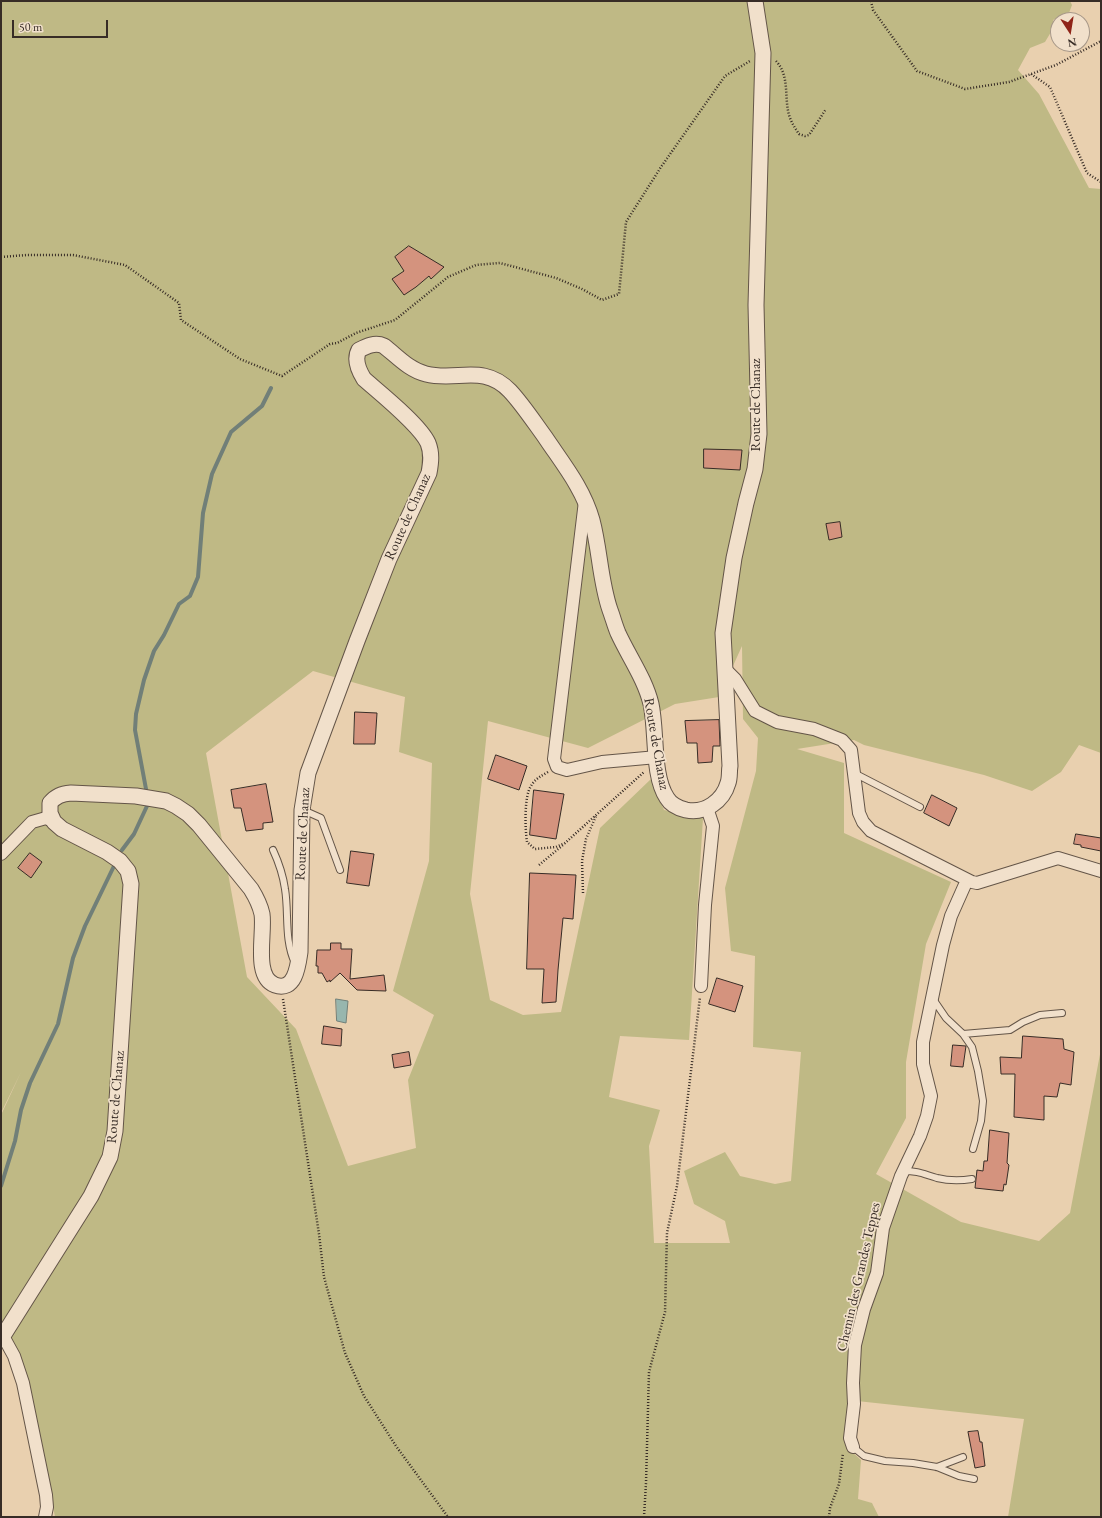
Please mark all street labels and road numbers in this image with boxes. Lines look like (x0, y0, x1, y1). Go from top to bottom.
street label: Route de Chanaz (748, 358, 764, 452)
street label: Route de Chanaz (381, 471, 435, 563)
street label: Route de Chanaz (640, 697, 672, 791)
street label: Route de Chanaz (292, 787, 314, 881)
street label: Route de Chanaz (104, 1050, 128, 1144)
street label: Chemin des Grandes Teppes (834, 1201, 884, 1353)

